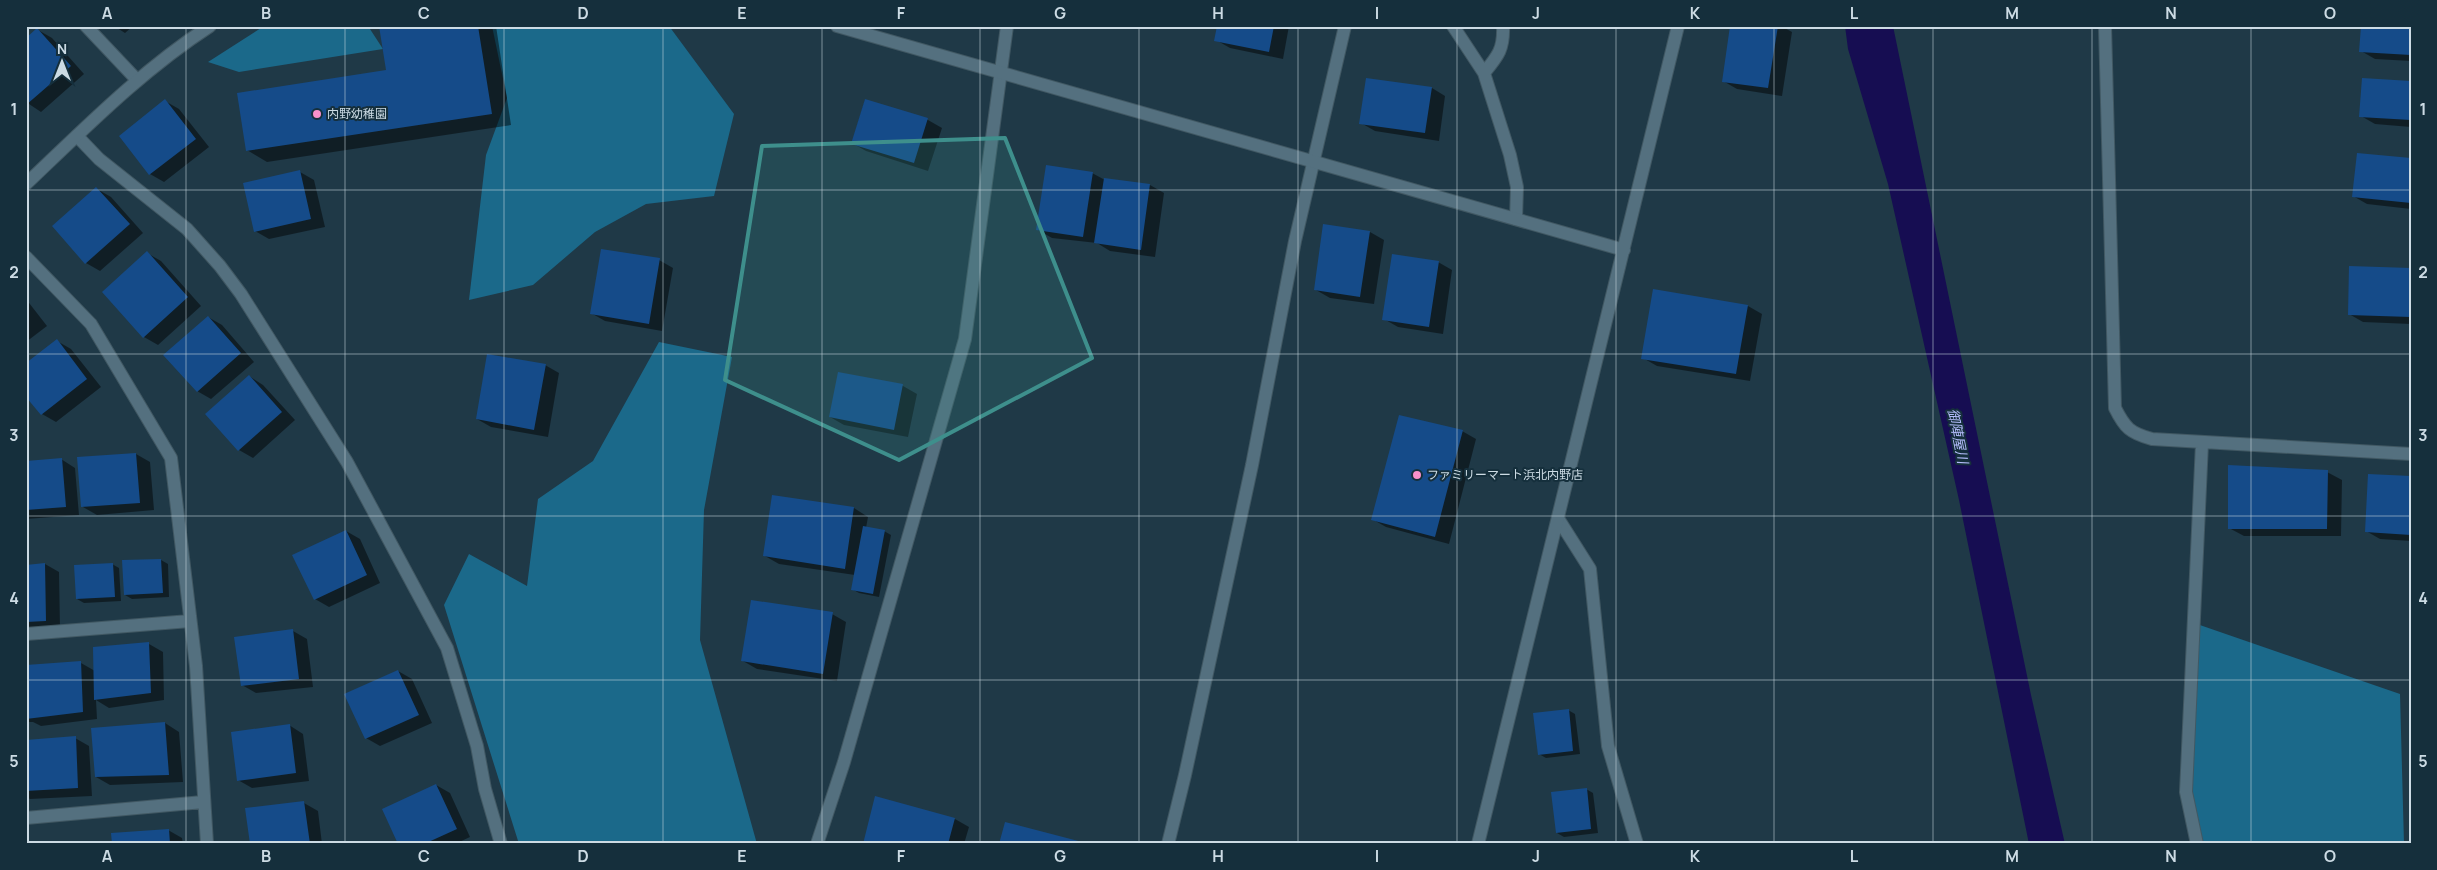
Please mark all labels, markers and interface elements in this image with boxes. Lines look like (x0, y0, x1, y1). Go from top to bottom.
text: A (102, 2, 113, 24)
text: B (261, 2, 271, 24)
text: C (418, 2, 430, 24)
text: D (577, 2, 589, 24)
text: E (737, 2, 747, 24)
text: F (897, 2, 906, 24)
text: G (1054, 2, 1066, 24)
text: H (1212, 2, 1224, 24)
text: I (1375, 2, 1379, 24)
text: J (1532, 2, 1540, 24)
text: K (1690, 2, 1701, 24)
text: L (1850, 2, 1859, 24)
text: M (2005, 2, 2019, 24)
text: N (2165, 2, 2177, 24)
text: O (2324, 2, 2336, 24)
north arrow (38, 38, 88, 88)
text: N (57, 39, 67, 58)
text: 1 (10, 98, 18, 120)
text: 1 (2419, 98, 2427, 120)
place label: 内野幼稚園 (327, 105, 387, 122)
marker: 内野幼稚園 (311, 108, 323, 120)
text: 2 (9, 261, 19, 283)
text: 2 (2418, 261, 2428, 283)
water label: 御陣屋川 (1944, 407, 1974, 467)
text: 3 (9, 424, 19, 446)
text: 3 (2418, 424, 2428, 446)
place label: ファミリーマート浜北内野店 (1427, 466, 1583, 483)
marker: ファミリーマート浜北内野店 (1411, 469, 1423, 481)
text: 4 (9, 587, 19, 609)
text: 4 (2418, 587, 2428, 609)
text: 5 (9, 750, 19, 772)
text: 5 (2418, 750, 2428, 772)
text: A (102, 845, 113, 867)
text: B (261, 845, 271, 867)
text: C (418, 845, 430, 867)
text: D (577, 845, 589, 867)
text: E (737, 845, 747, 867)
text: F (897, 845, 906, 867)
text: G (1054, 845, 1066, 867)
text: H (1212, 845, 1224, 867)
text: I (1375, 845, 1379, 867)
text: J (1532, 845, 1540, 867)
text: K (1690, 845, 1701, 867)
text: L (1850, 845, 1859, 867)
text: M (2005, 845, 2019, 867)
text: N (2165, 845, 2177, 867)
text: O (2324, 845, 2336, 867)

